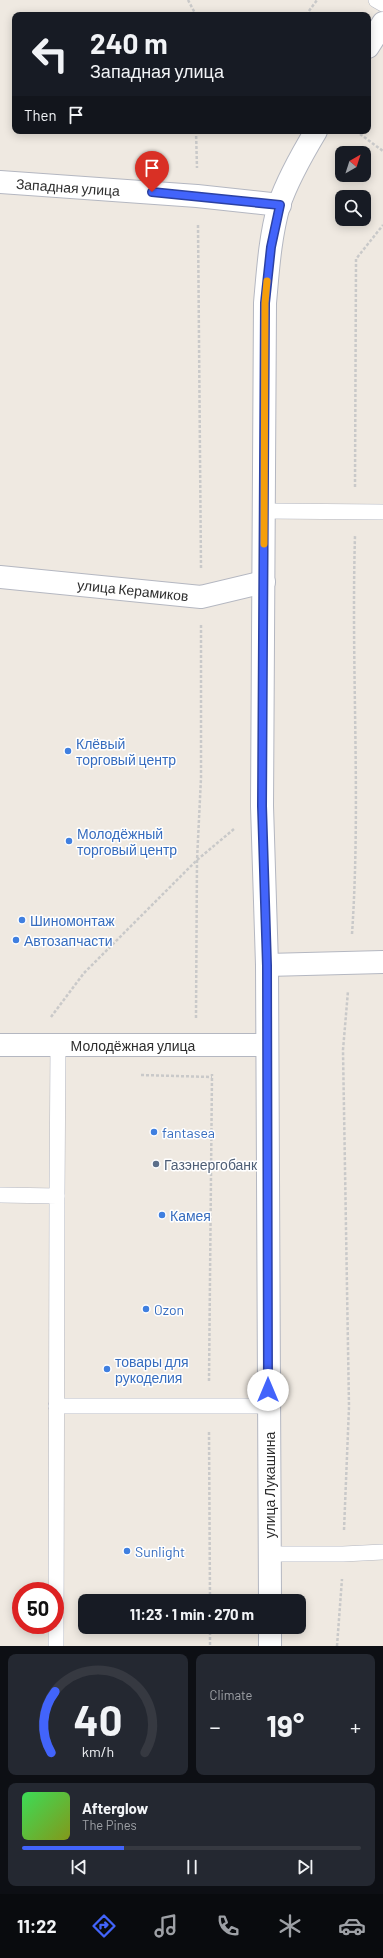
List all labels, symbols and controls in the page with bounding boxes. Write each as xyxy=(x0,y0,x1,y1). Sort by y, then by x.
text: 240 m xyxy=(90,26,168,60)
icon: left xyxy=(24,28,76,80)
text: Западная улица xyxy=(90,60,224,82)
icon: arrive xyxy=(65,104,87,126)
text: Then xyxy=(24,106,57,124)
north arrow xyxy=(335,146,371,182)
map controls xyxy=(335,146,371,226)
pin xyxy=(135,151,169,192)
icon: arrive xyxy=(141,157,163,179)
street label: Западная улица xyxy=(15,175,121,199)
button: search xyxy=(335,190,371,226)
street label: улица Керамиков xyxy=(77,576,189,604)
place label: Клёвый торговый центр xyxy=(76,735,176,768)
marker: Клёвый торговый центр xyxy=(63,746,73,756)
place label: Молодёжный торговый центр xyxy=(77,825,177,858)
marker: Молодёжный торговый центр xyxy=(64,836,74,846)
place label: Шиномонтаж xyxy=(30,912,115,929)
marker: Шиномонтаж xyxy=(17,915,27,925)
place label: Автозапчасти xyxy=(24,932,112,949)
marker: Автозапчасти xyxy=(11,935,21,945)
street label: Молодёжная улица xyxy=(71,1037,196,1054)
place label: fantasea xyxy=(162,1124,215,1141)
marker: fantasea xyxy=(149,1127,159,1137)
place label: Газэнергобанк xyxy=(164,1156,258,1173)
marker: Газэнергобанк xyxy=(151,1159,161,1169)
place label: Камея xyxy=(170,1207,211,1224)
marker: Камея xyxy=(157,1210,167,1220)
place label: Ozon xyxy=(154,1301,184,1318)
marker: Ozon xyxy=(141,1304,151,1314)
place label: товары для рукоделия xyxy=(115,1353,189,1386)
marker: товары для рукоделия xyxy=(102,1364,112,1374)
position arrow xyxy=(247,1369,289,1411)
street label: улица Лукашина xyxy=(261,1432,278,1538)
place label: Sunlight xyxy=(135,1543,185,1560)
marker: Sunlight xyxy=(122,1546,132,1556)
speed limit sign: 50 xyxy=(12,1582,64,1634)
text: 11:23 · 1 min · 270 m xyxy=(130,1605,254,1623)
text: Climate xyxy=(210,1687,253,1703)
text: 40 xyxy=(73,1693,122,1743)
text: 19° xyxy=(266,1707,304,1743)
text: − xyxy=(210,1713,221,1739)
text: + xyxy=(350,1713,361,1739)
text: km/h xyxy=(82,1742,114,1759)
text: Afterglow xyxy=(82,1799,148,1817)
text: The Pines xyxy=(82,1817,137,1833)
icon: previous xyxy=(68,1856,90,1878)
icon: pause xyxy=(181,1856,203,1878)
icon: next xyxy=(294,1856,316,1878)
icon: directions xyxy=(90,1912,118,1940)
icon: music xyxy=(152,1912,180,1940)
icon: phone xyxy=(214,1912,242,1940)
icon: climate xyxy=(276,1912,304,1940)
icon: car xyxy=(338,1912,366,1940)
text: 11:22 xyxy=(17,1915,57,1937)

